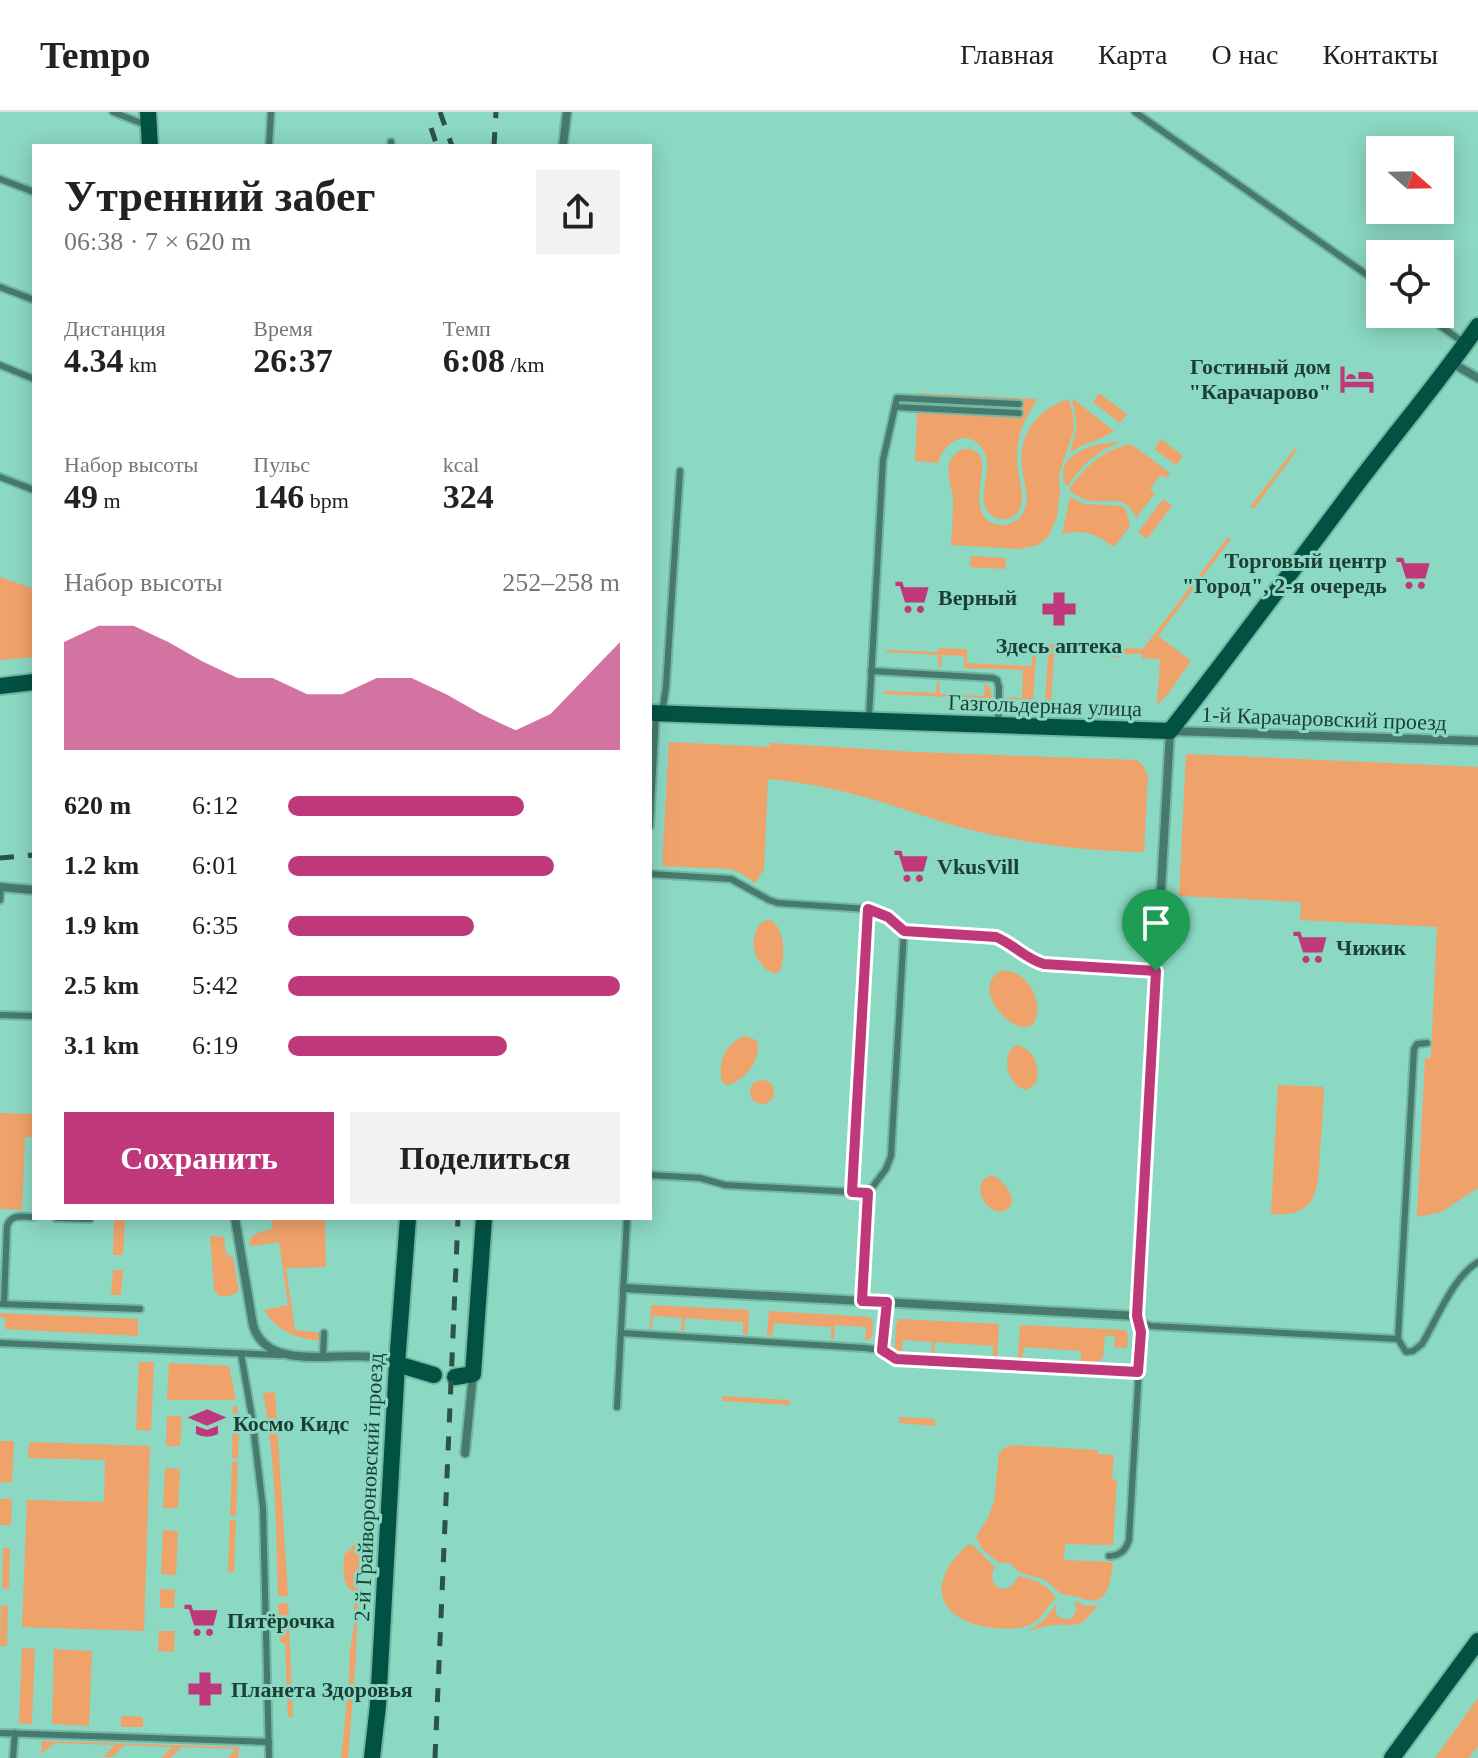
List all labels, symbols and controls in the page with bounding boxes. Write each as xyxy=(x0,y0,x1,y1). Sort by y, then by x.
text: Tempo xyxy=(40,34,151,76)
text: Главная xyxy=(960,39,1054,70)
text: Карта xyxy=(1098,39,1167,70)
text: О нас xyxy=(1211,39,1278,70)
text: Контакты xyxy=(1322,39,1438,70)
north arrow xyxy=(1366,136,1454,224)
map controls xyxy=(1366,136,1454,328)
button: share xyxy=(536,170,620,254)
text: Утренний забег xyxy=(64,172,375,221)
text: 06:38 · 7 × 620 m xyxy=(64,227,251,256)
button: locate xyxy=(1366,240,1454,328)
text: Дистанция xyxy=(64,316,166,341)
text: Время xyxy=(253,316,313,341)
text: Темп xyxy=(443,316,491,341)
text: 4.34 xyxy=(64,342,124,379)
text: 26:37 xyxy=(253,342,333,379)
text: 6:08 xyxy=(443,342,505,379)
text: km xyxy=(124,352,157,377)
text: /km xyxy=(505,352,545,377)
place label: Гостиный дом "Карачарово" xyxy=(1189,354,1331,404)
hotel icon: Гостиный дом "Карачарово" xyxy=(1338,360,1376,398)
text: Набор высоты xyxy=(64,452,198,477)
text: Пульс xyxy=(253,452,310,477)
text: kcal xyxy=(443,452,479,477)
text: 49 xyxy=(64,478,98,515)
text: 146 xyxy=(253,478,304,515)
text: 324 xyxy=(443,478,494,515)
text: m xyxy=(98,488,121,513)
text: bpm xyxy=(304,488,349,513)
place label: Торговый центр "Город", 2-я очередь xyxy=(1182,548,1387,598)
supermarket icon: Торговый центр "Город", 2-я очередь xyxy=(1394,554,1432,592)
text: Набор высоты xyxy=(64,568,223,597)
text: 252–258 m xyxy=(502,568,620,597)
supermarket icon: Верный xyxy=(893,578,931,616)
place label: Верный xyxy=(938,585,1018,610)
pharmacy icon: Здесь аптека xyxy=(1040,590,1078,628)
place label: Здесь аптека xyxy=(996,633,1122,658)
street label: Газгольдерная улица xyxy=(947,690,1143,721)
street label: 1-й Карачаровский проезд xyxy=(1201,702,1447,735)
text: 620 m xyxy=(64,791,131,820)
text: 6:12 xyxy=(192,791,238,820)
supermarket icon: VkusVill xyxy=(892,847,930,885)
text: 1.2 km xyxy=(64,851,139,880)
text: 6:01 xyxy=(192,851,238,880)
place label: VkusVill xyxy=(937,854,1019,879)
pin xyxy=(1122,889,1190,971)
icon: arrive xyxy=(1134,901,1178,945)
text: 1.9 km xyxy=(64,911,139,940)
text: 6:35 xyxy=(192,911,238,940)
supermarket icon: Чижик xyxy=(1291,928,1329,966)
place label: Чижик xyxy=(1336,935,1406,960)
text: 2.5 km xyxy=(64,971,139,1000)
text: 5:42 xyxy=(192,971,238,1000)
text: 3.1 km xyxy=(64,1031,139,1060)
text: 6:19 xyxy=(192,1031,238,1060)
button: Сохранить xyxy=(64,1112,334,1204)
button: Поделиться xyxy=(350,1112,620,1204)
street label: 2-й Грайвороновский проезд xyxy=(349,1352,388,1622)
school or university icon: Космо Кидс xyxy=(188,1404,226,1442)
place label: Космо Кидс xyxy=(233,1411,350,1436)
supermarket icon: Пятёрочка xyxy=(182,1601,220,1639)
place label: Пятёрочка xyxy=(227,1608,335,1633)
pharmacy icon: Планета Здоровья xyxy=(186,1670,224,1708)
place label: Планета Здоровья xyxy=(231,1677,413,1702)

